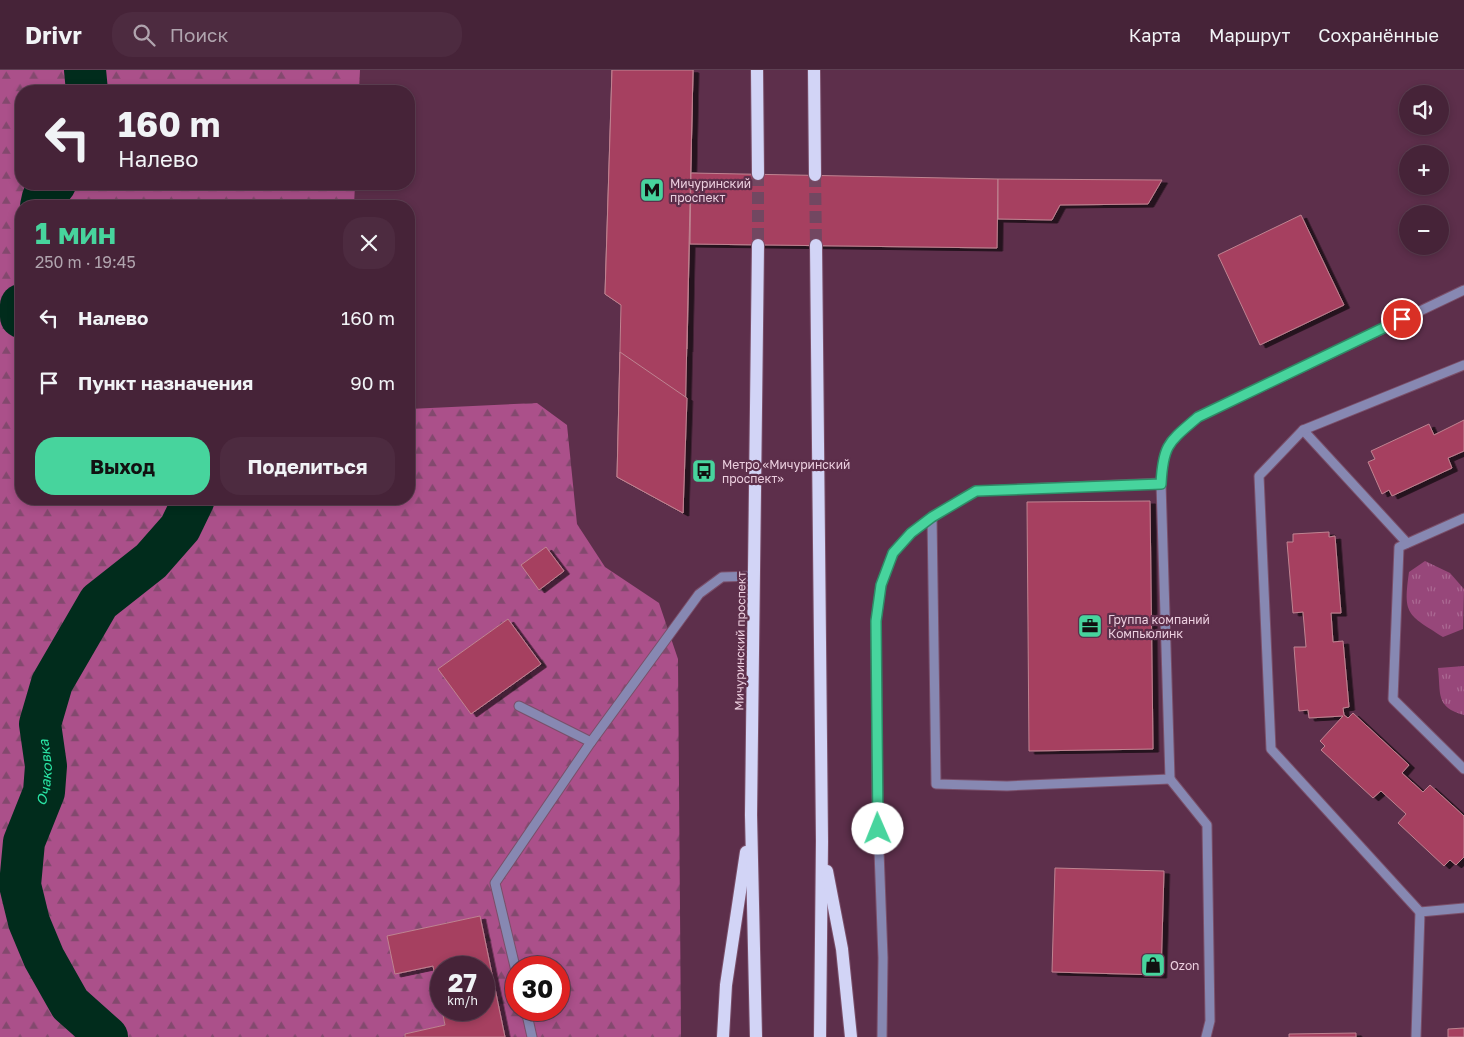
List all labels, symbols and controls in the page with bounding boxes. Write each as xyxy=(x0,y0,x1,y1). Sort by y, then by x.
search box xyxy=(112,12,462,57)
text: Drivr xyxy=(25,20,82,49)
icon: search xyxy=(130,21,158,49)
text: Поиск xyxy=(170,23,228,46)
text: Карта xyxy=(1129,24,1181,46)
text: Маршрут xyxy=(1209,24,1290,46)
text: Сохранённые xyxy=(1318,24,1439,46)
map controls xyxy=(1399,85,1449,255)
button: sound xyxy=(1399,85,1449,135)
text: 160 m xyxy=(118,103,220,145)
icon: left xyxy=(35,105,100,170)
text: Налево xyxy=(118,145,198,172)
button: + xyxy=(1399,145,1449,195)
place label: Мичуринский проспект xyxy=(670,176,751,205)
metro station icon: Мичуринский проспект xyxy=(639,177,665,203)
button: − xyxy=(1399,205,1449,255)
text: 1 мин xyxy=(35,215,116,251)
button: close xyxy=(343,217,395,269)
text: 250 m · 19:45 xyxy=(35,252,136,272)
pin xyxy=(1381,298,1423,340)
icon: left xyxy=(35,304,63,332)
icon: arrive xyxy=(1388,305,1416,333)
text: Налево xyxy=(78,306,148,329)
text: 160 m xyxy=(341,306,395,329)
icon: arrive xyxy=(35,369,63,397)
text: Пункт назначения xyxy=(78,371,253,394)
text: 90 m xyxy=(350,371,395,394)
button: Выход xyxy=(35,437,210,495)
button: Поделиться xyxy=(220,437,395,495)
place label: Метро «Мичуринский проспект» xyxy=(722,457,850,486)
bus stop icon: Метро «Мичуринский проспект» xyxy=(691,458,717,484)
street label: Мичуринский проспект xyxy=(731,571,749,711)
place label: Группа компаний Компьюлинк xyxy=(1108,612,1210,641)
office icon: Группа компаний Компьюлинк xyxy=(1077,613,1103,639)
water label: Очаковка xyxy=(31,738,55,808)
position arrow xyxy=(851,802,903,854)
shop icon: Ozon xyxy=(1140,952,1166,978)
speed limit sign: 30 xyxy=(505,956,570,1021)
place label: Ozon xyxy=(1170,958,1199,973)
text: 27 xyxy=(448,967,477,998)
text: km/h xyxy=(447,993,478,1008)

